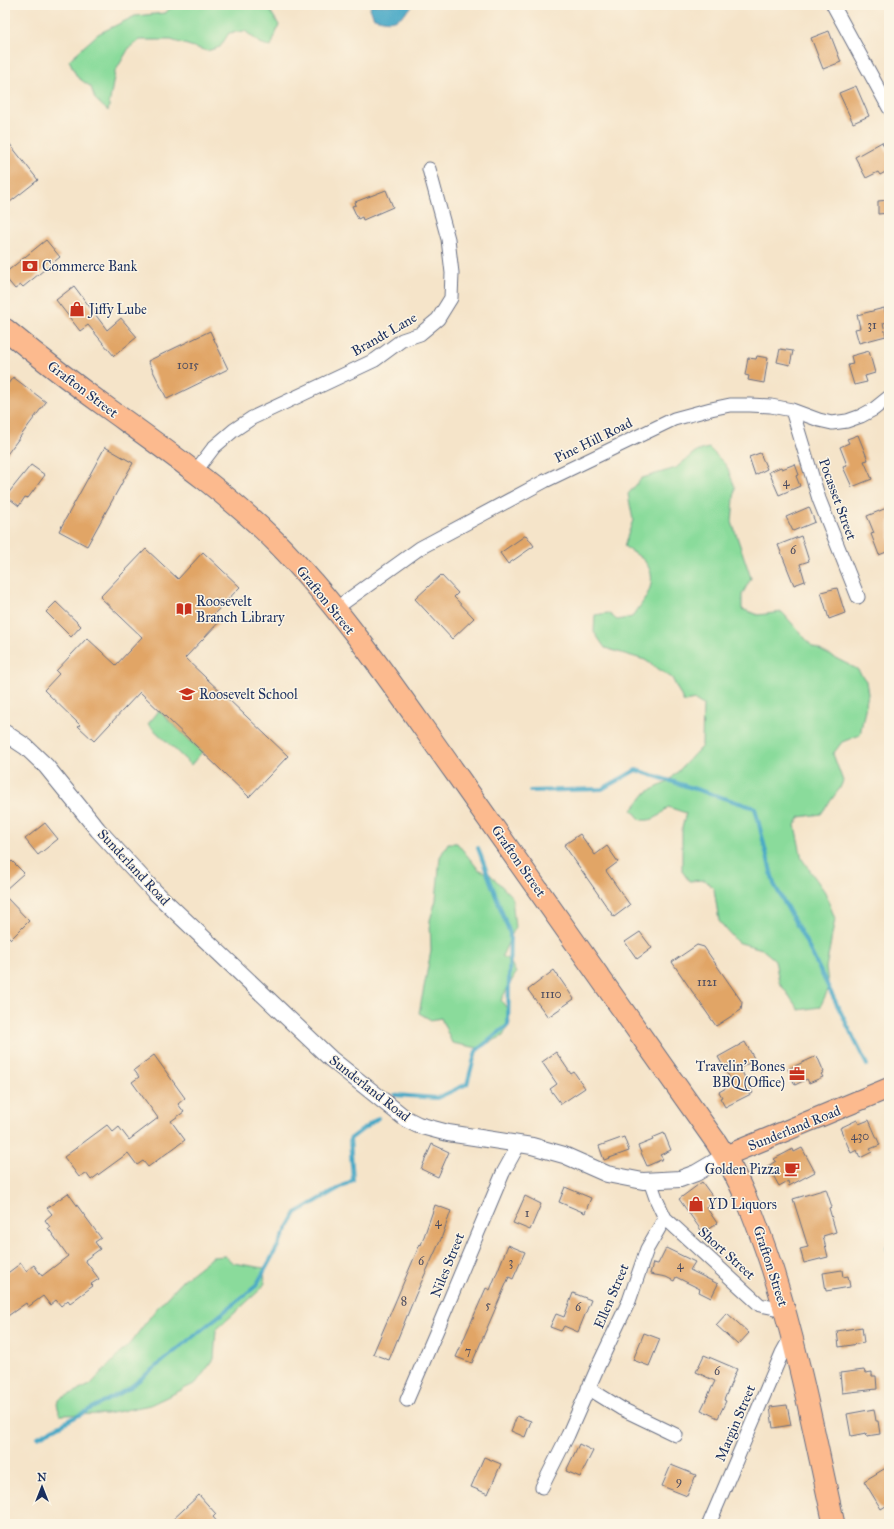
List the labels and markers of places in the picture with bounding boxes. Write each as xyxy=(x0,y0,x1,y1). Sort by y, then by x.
bank icon: Commerce Bank xyxy=(21,257,39,275)
place label: Commerce Bank xyxy=(42,258,138,275)
shop icon: Jiffy Lube xyxy=(68,300,86,318)
place label: Jiffy Lube xyxy=(87,301,147,319)
place label: Roosevelt Branch Library xyxy=(196,593,285,626)
library icon: Roosevelt Branch Library xyxy=(175,600,193,618)
school or university icon: Roosevelt School xyxy=(178,685,196,703)
place label: Roosevelt School xyxy=(199,686,298,703)
place label: Travelin' Bones BBQ (Office) xyxy=(696,1058,785,1092)
office icon: Travelin' Bones BBQ (Office) xyxy=(788,1065,806,1083)
cafe icon: Golden Pizza xyxy=(783,1160,801,1178)
place label: Golden Pizza xyxy=(705,1161,780,1178)
shop icon: YD Liquors xyxy=(687,1195,705,1213)
place label: YD Liquors xyxy=(708,1196,777,1214)

